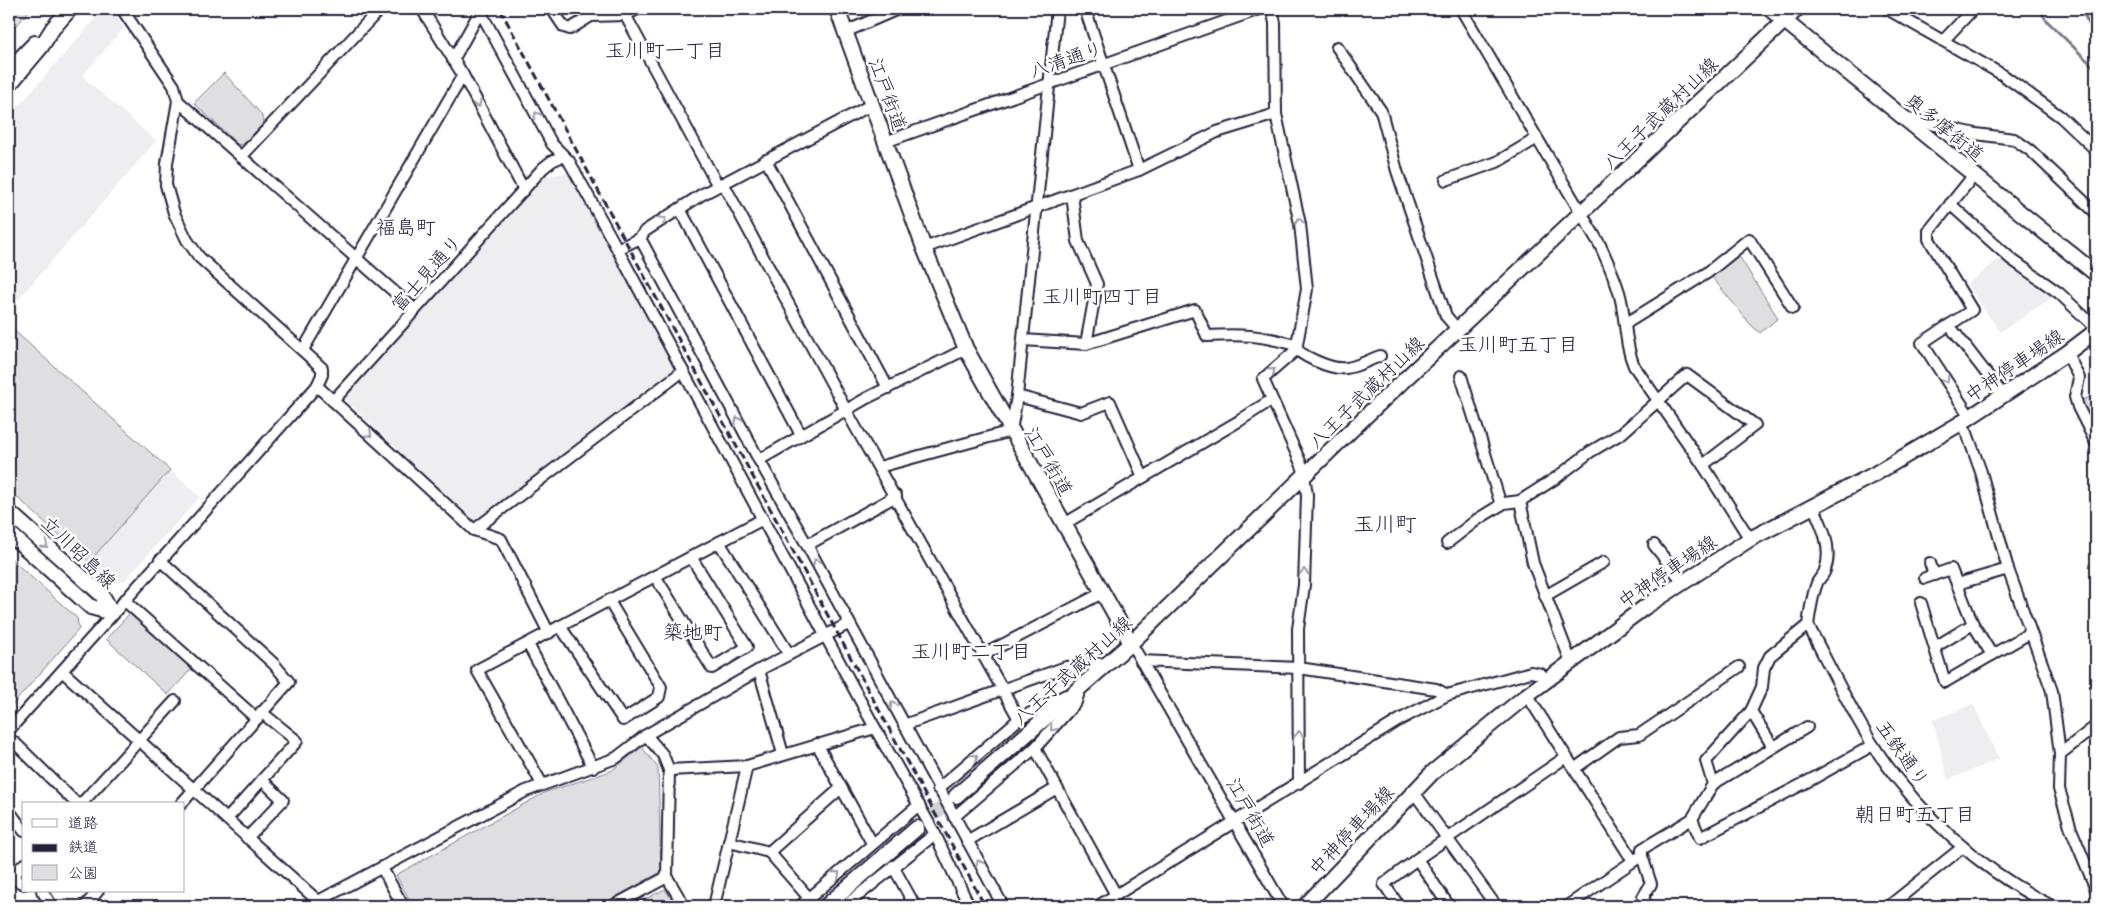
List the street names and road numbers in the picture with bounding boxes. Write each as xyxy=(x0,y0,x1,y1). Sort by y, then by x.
street label: 八清通り xyxy=(1026,34,1106,84)
street label: 八王子武蔵村山線 xyxy=(1596,51,1724,175)
street label: 江戸街道 xyxy=(863,54,913,134)
street label: 奥多摩街道 xyxy=(1900,87,1990,167)
street label: 富士見通り xyxy=(385,229,467,317)
street label: 中神停車場線 xyxy=(1959,322,2069,408)
street label: 八王子武蔵村山線 xyxy=(1302,330,1430,454)
street label: 江戸街道 xyxy=(1019,422,1079,500)
street label: 立川昭島線 xyxy=(36,510,122,594)
street label: 中神停車場線 xyxy=(1612,528,1722,614)
street label: 八王子武蔵村山線 xyxy=(1007,609,1137,731)
street label: 五鉄通り xyxy=(1871,714,1935,792)
street label: 江戸街道 xyxy=(1221,773,1281,851)
street label: 中神停車場線 xyxy=(1303,779,1399,881)

